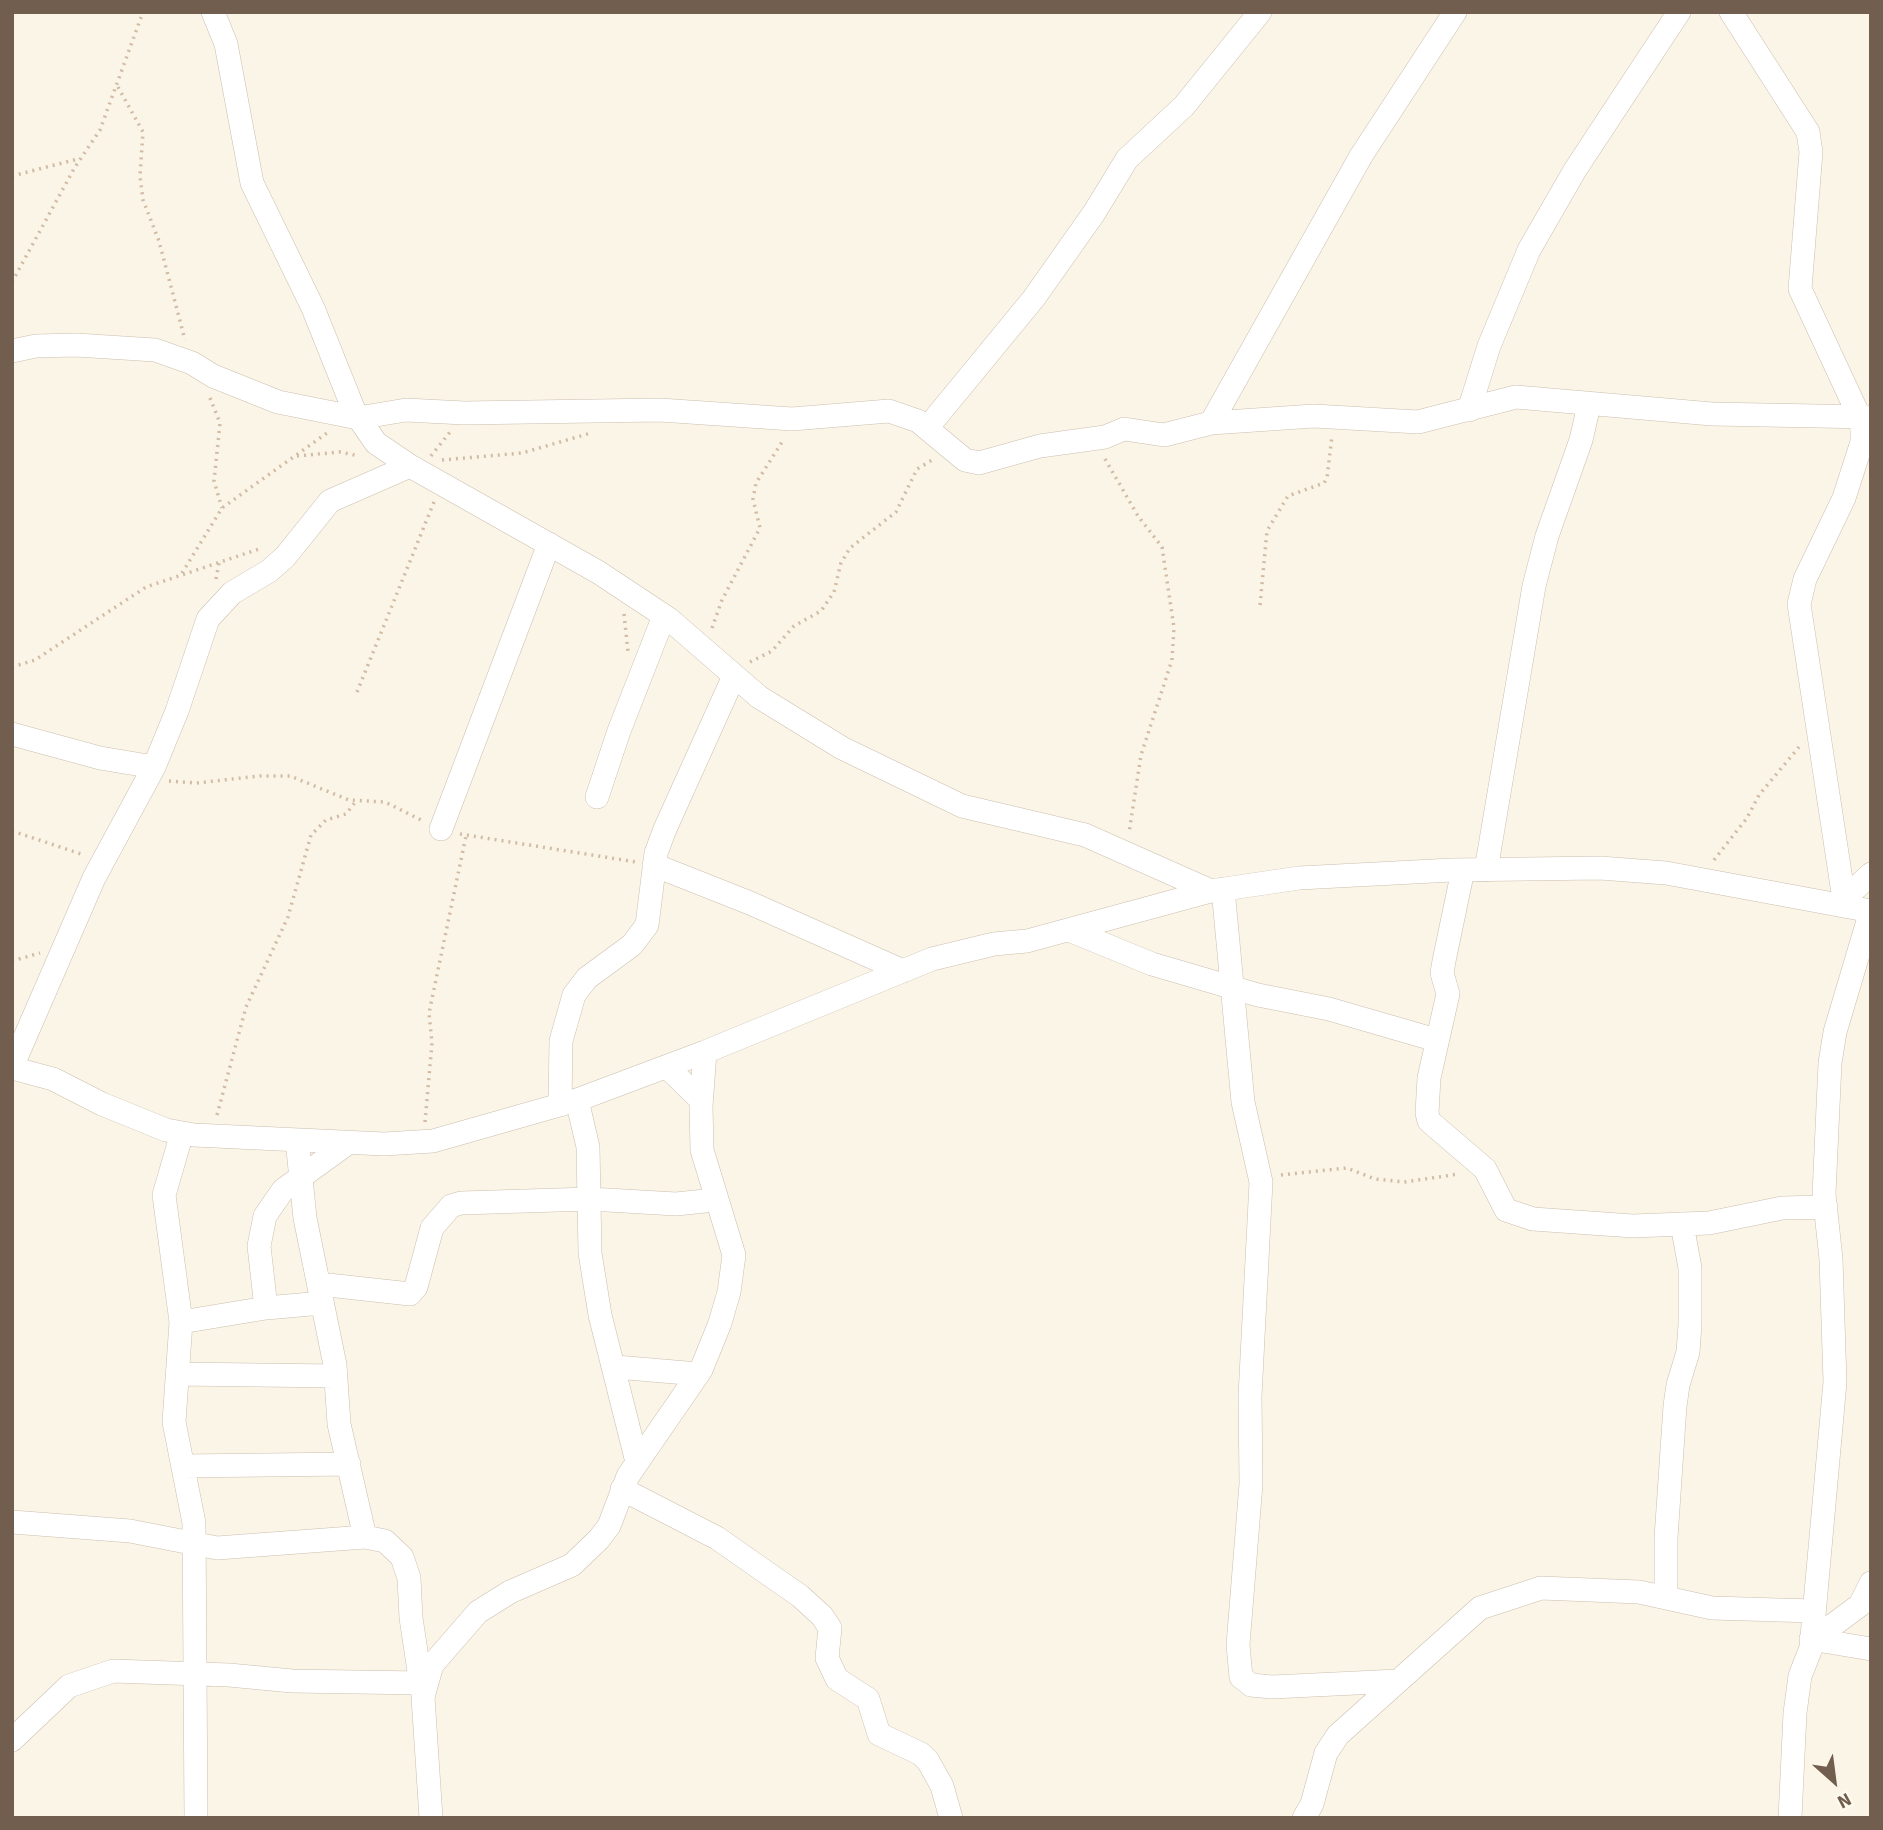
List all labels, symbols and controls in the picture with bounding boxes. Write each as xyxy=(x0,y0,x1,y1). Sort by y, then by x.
north arrow xyxy=(1799,1746,1869,1816)
text: N xyxy=(1832,1785,1856,1815)

